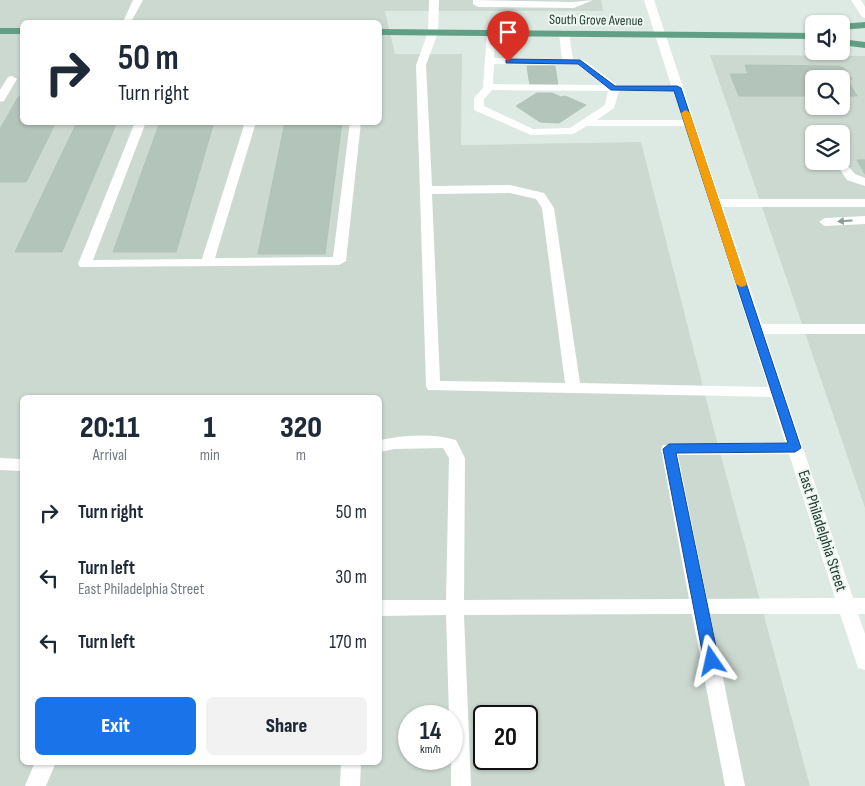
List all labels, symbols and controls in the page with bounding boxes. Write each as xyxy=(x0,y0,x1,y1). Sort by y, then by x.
pin xyxy=(487,11,529,62)
street label: South Grove Avenue xyxy=(549,11,643,29)
map controls xyxy=(805,15,850,170)
button: sound xyxy=(805,15,850,60)
icon: arrive xyxy=(494,18,522,46)
text: 50 m xyxy=(118,37,179,80)
icon: right xyxy=(35,40,100,105)
button: search xyxy=(805,70,850,115)
text: Turn right xyxy=(118,80,189,107)
button: layers xyxy=(805,125,850,170)
one-way arrow xyxy=(837,217,853,225)
text: 20:11 xyxy=(80,410,140,446)
text: 1 xyxy=(204,410,216,446)
text: 320 xyxy=(280,410,322,446)
text: Arrival xyxy=(93,446,127,465)
text: min xyxy=(200,446,220,465)
text: m xyxy=(296,446,306,465)
street label: East Philadelphia Street xyxy=(793,468,851,594)
icon: right xyxy=(35,499,63,527)
text: Turn right xyxy=(78,501,143,524)
text: 50 m xyxy=(336,501,367,524)
text: Turn left xyxy=(78,557,135,580)
icon: left xyxy=(35,564,63,592)
text: 30 m xyxy=(335,566,367,589)
text: East Philadelphia Street xyxy=(78,580,204,599)
icon: left xyxy=(35,629,63,657)
text: Turn left xyxy=(78,631,135,654)
text: 170 m xyxy=(329,631,367,654)
position arrow xyxy=(685,634,737,686)
button: Exit xyxy=(35,697,196,755)
button: Share xyxy=(206,697,367,755)
speed limit sign: 20 xyxy=(473,705,538,770)
text: 14 xyxy=(420,716,441,747)
text: km/h xyxy=(420,742,441,757)

